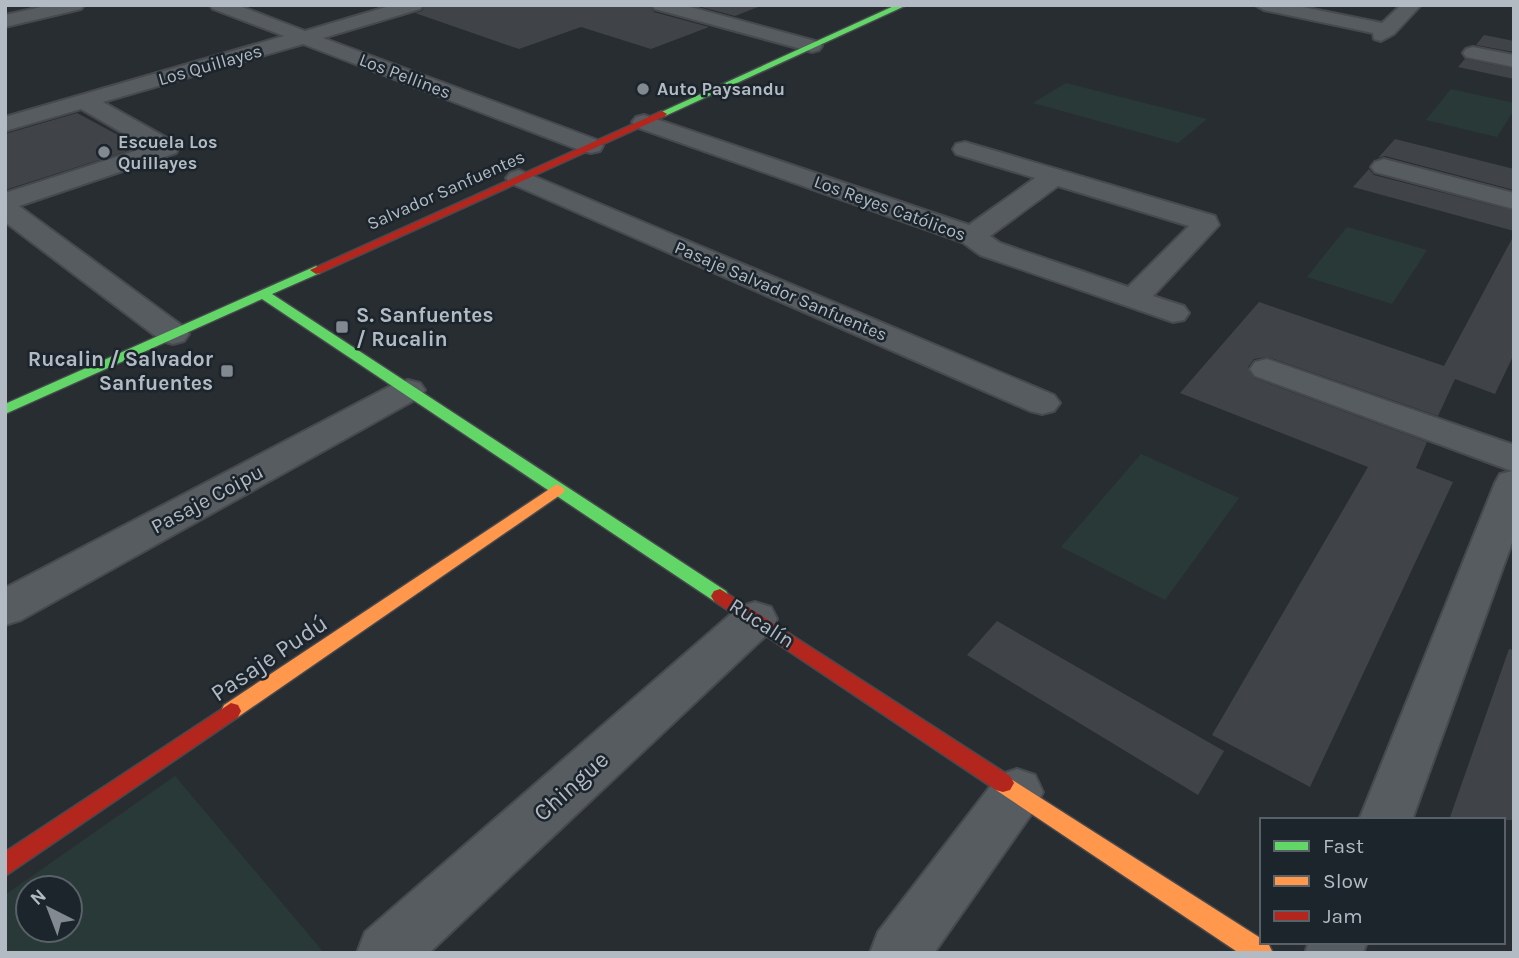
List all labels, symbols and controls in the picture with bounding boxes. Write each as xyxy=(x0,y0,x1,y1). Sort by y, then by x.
street label: Los Quillayes xyxy=(156,40,264,90)
street label: Los Pellines xyxy=(356,48,454,104)
place label: Auto Paysandu xyxy=(657,78,785,100)
marker: Auto Paysandu xyxy=(635,81,651,97)
place label: Escuela Los Quillayes xyxy=(118,131,218,174)
marker: Escuela Los Quillayes xyxy=(96,144,112,160)
street label: Salvador Sanfuentes xyxy=(364,145,528,235)
street label: Los Reyes Católicos xyxy=(811,170,969,246)
street label: Pasaje Salvador Sanfuentes xyxy=(671,236,891,346)
place label: S. Sanfuentes / Rucalin xyxy=(356,303,494,351)
marker: S. Sanfuentes / Rucalin xyxy=(334,319,350,335)
place label: Rucalin / Salvador Sanfuentes xyxy=(28,347,214,395)
marker: Rucalin / Salvador Sanfuentes xyxy=(219,363,235,379)
street label: Pasaje Coipu xyxy=(147,459,267,539)
street label: Rucalín xyxy=(725,593,799,653)
street label: Pasaje Pudú xyxy=(205,609,333,707)
street label: Chingue xyxy=(528,745,614,827)
legend xyxy=(1260,818,1505,944)
text: Fast xyxy=(1323,834,1364,858)
text: Slow xyxy=(1323,869,1368,893)
north arrow xyxy=(14,874,84,944)
text: N xyxy=(26,884,51,910)
text: Jam xyxy=(1323,904,1363,928)

